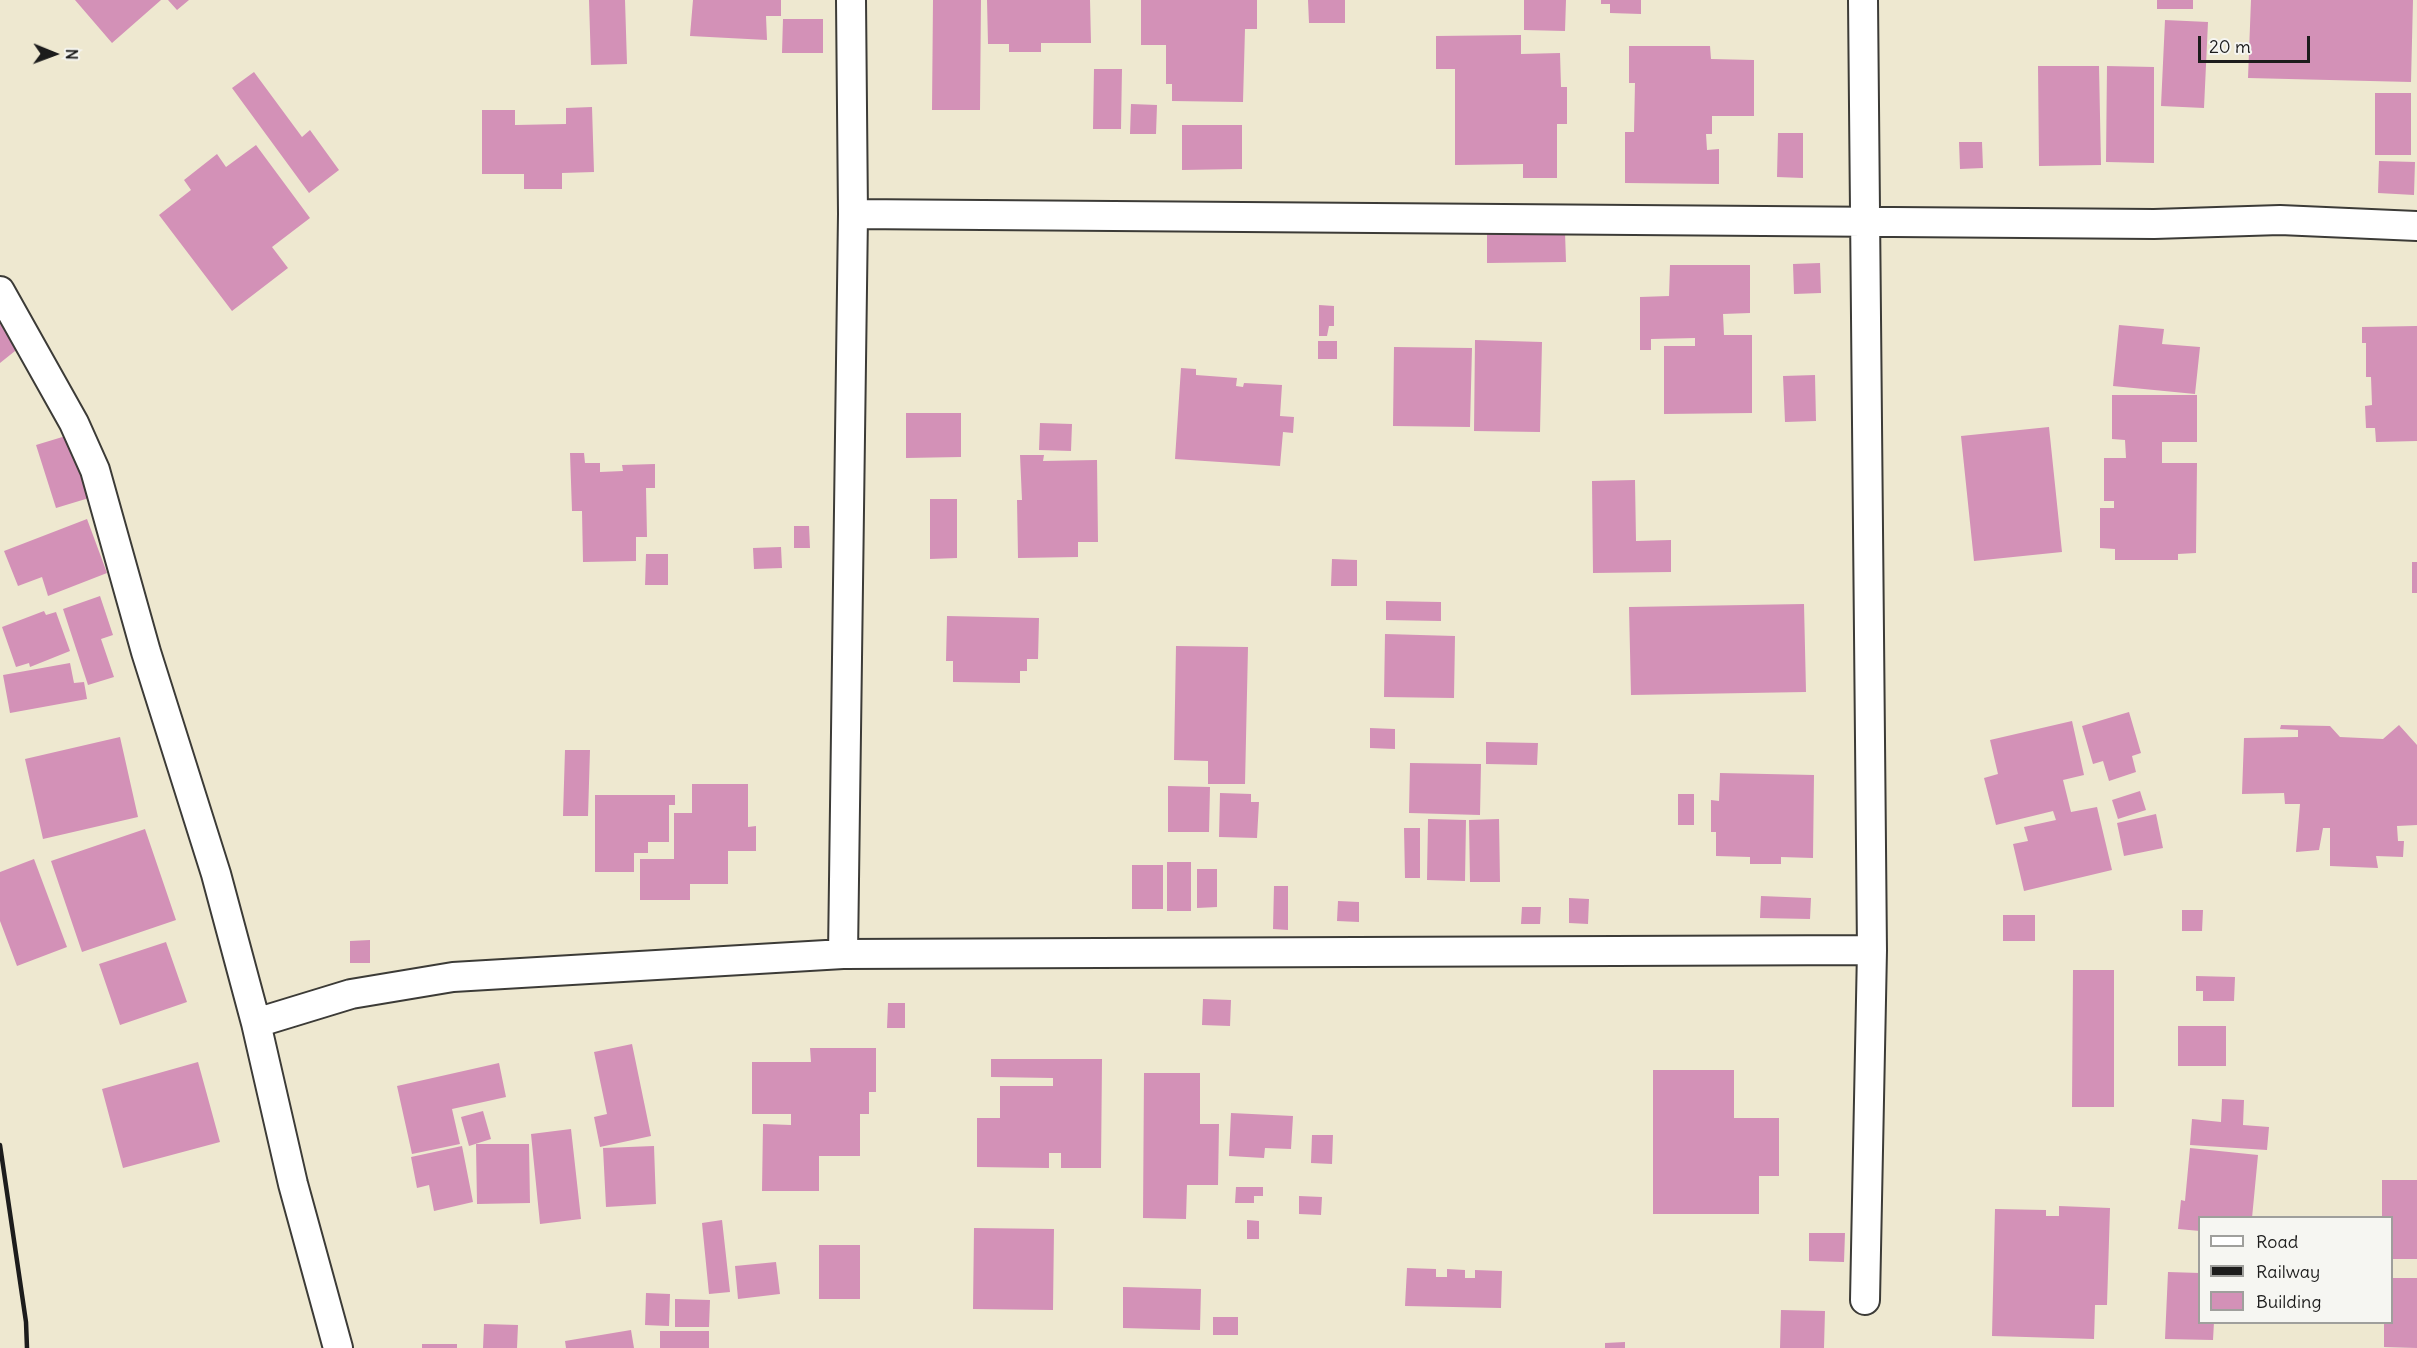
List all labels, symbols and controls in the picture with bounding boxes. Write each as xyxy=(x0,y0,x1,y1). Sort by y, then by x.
north arrow xyxy=(24,24,84,84)
scale bar xyxy=(2201,24,2314,62)
text: 20 m xyxy=(2209,35,2251,58)
text: N xyxy=(62,49,82,60)
legend xyxy=(2198,1216,2393,1324)
text: Road xyxy=(2256,1230,2298,1253)
text: Railway xyxy=(2256,1260,2320,1283)
text: Building xyxy=(2256,1290,2321,1313)

